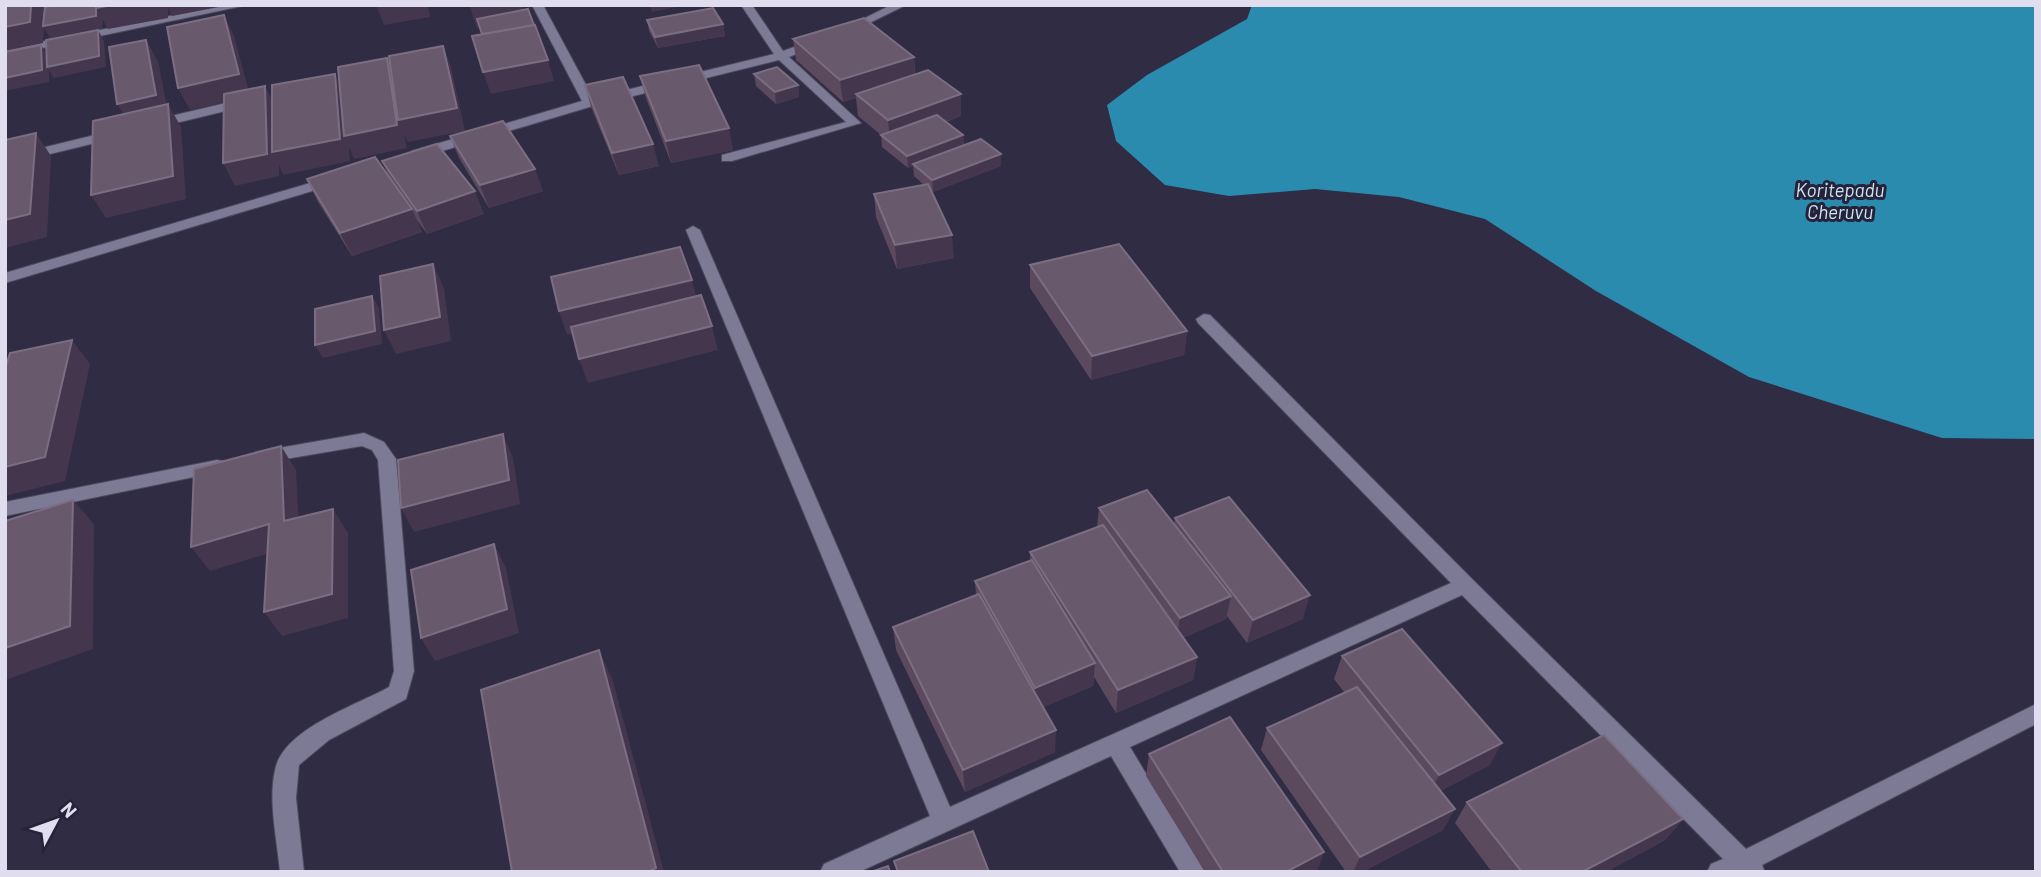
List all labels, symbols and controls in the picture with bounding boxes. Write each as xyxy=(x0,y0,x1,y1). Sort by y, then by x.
water label: Koritepadu Cheruvu xyxy=(1796,178,1885,223)
north arrow xyxy=(21,786,91,856)
text: N xyxy=(56,797,82,822)

